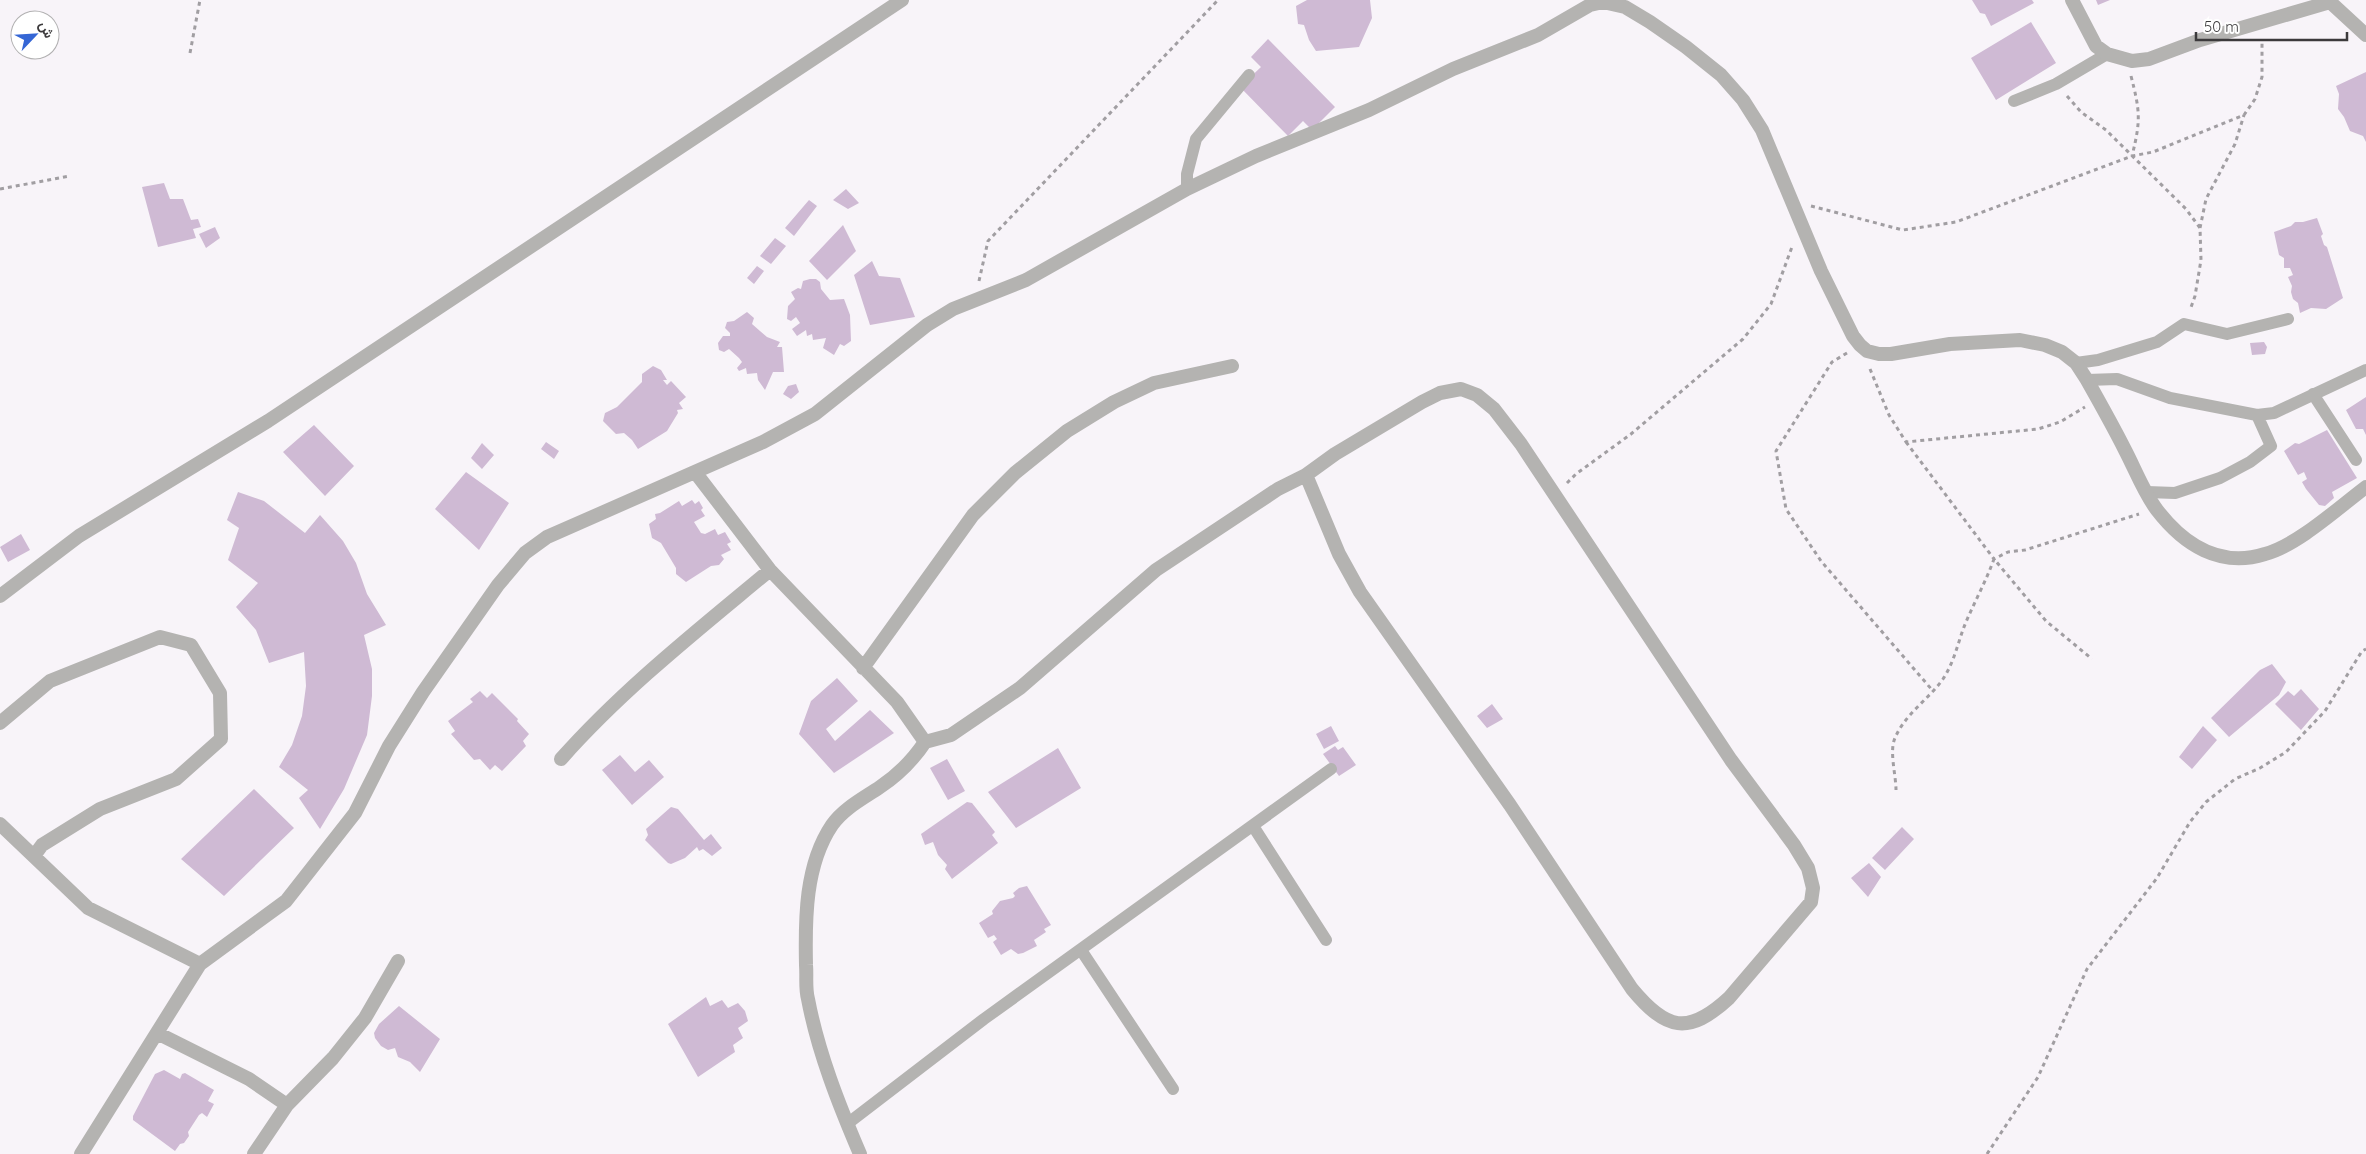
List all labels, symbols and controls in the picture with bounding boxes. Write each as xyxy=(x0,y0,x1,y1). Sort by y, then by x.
north arrow xyxy=(10,10,60,60)
scale bar xyxy=(2196,10,2347,42)
text: 50 m xyxy=(2204,17,2239,36)
text: ش xyxy=(35,18,59,41)

